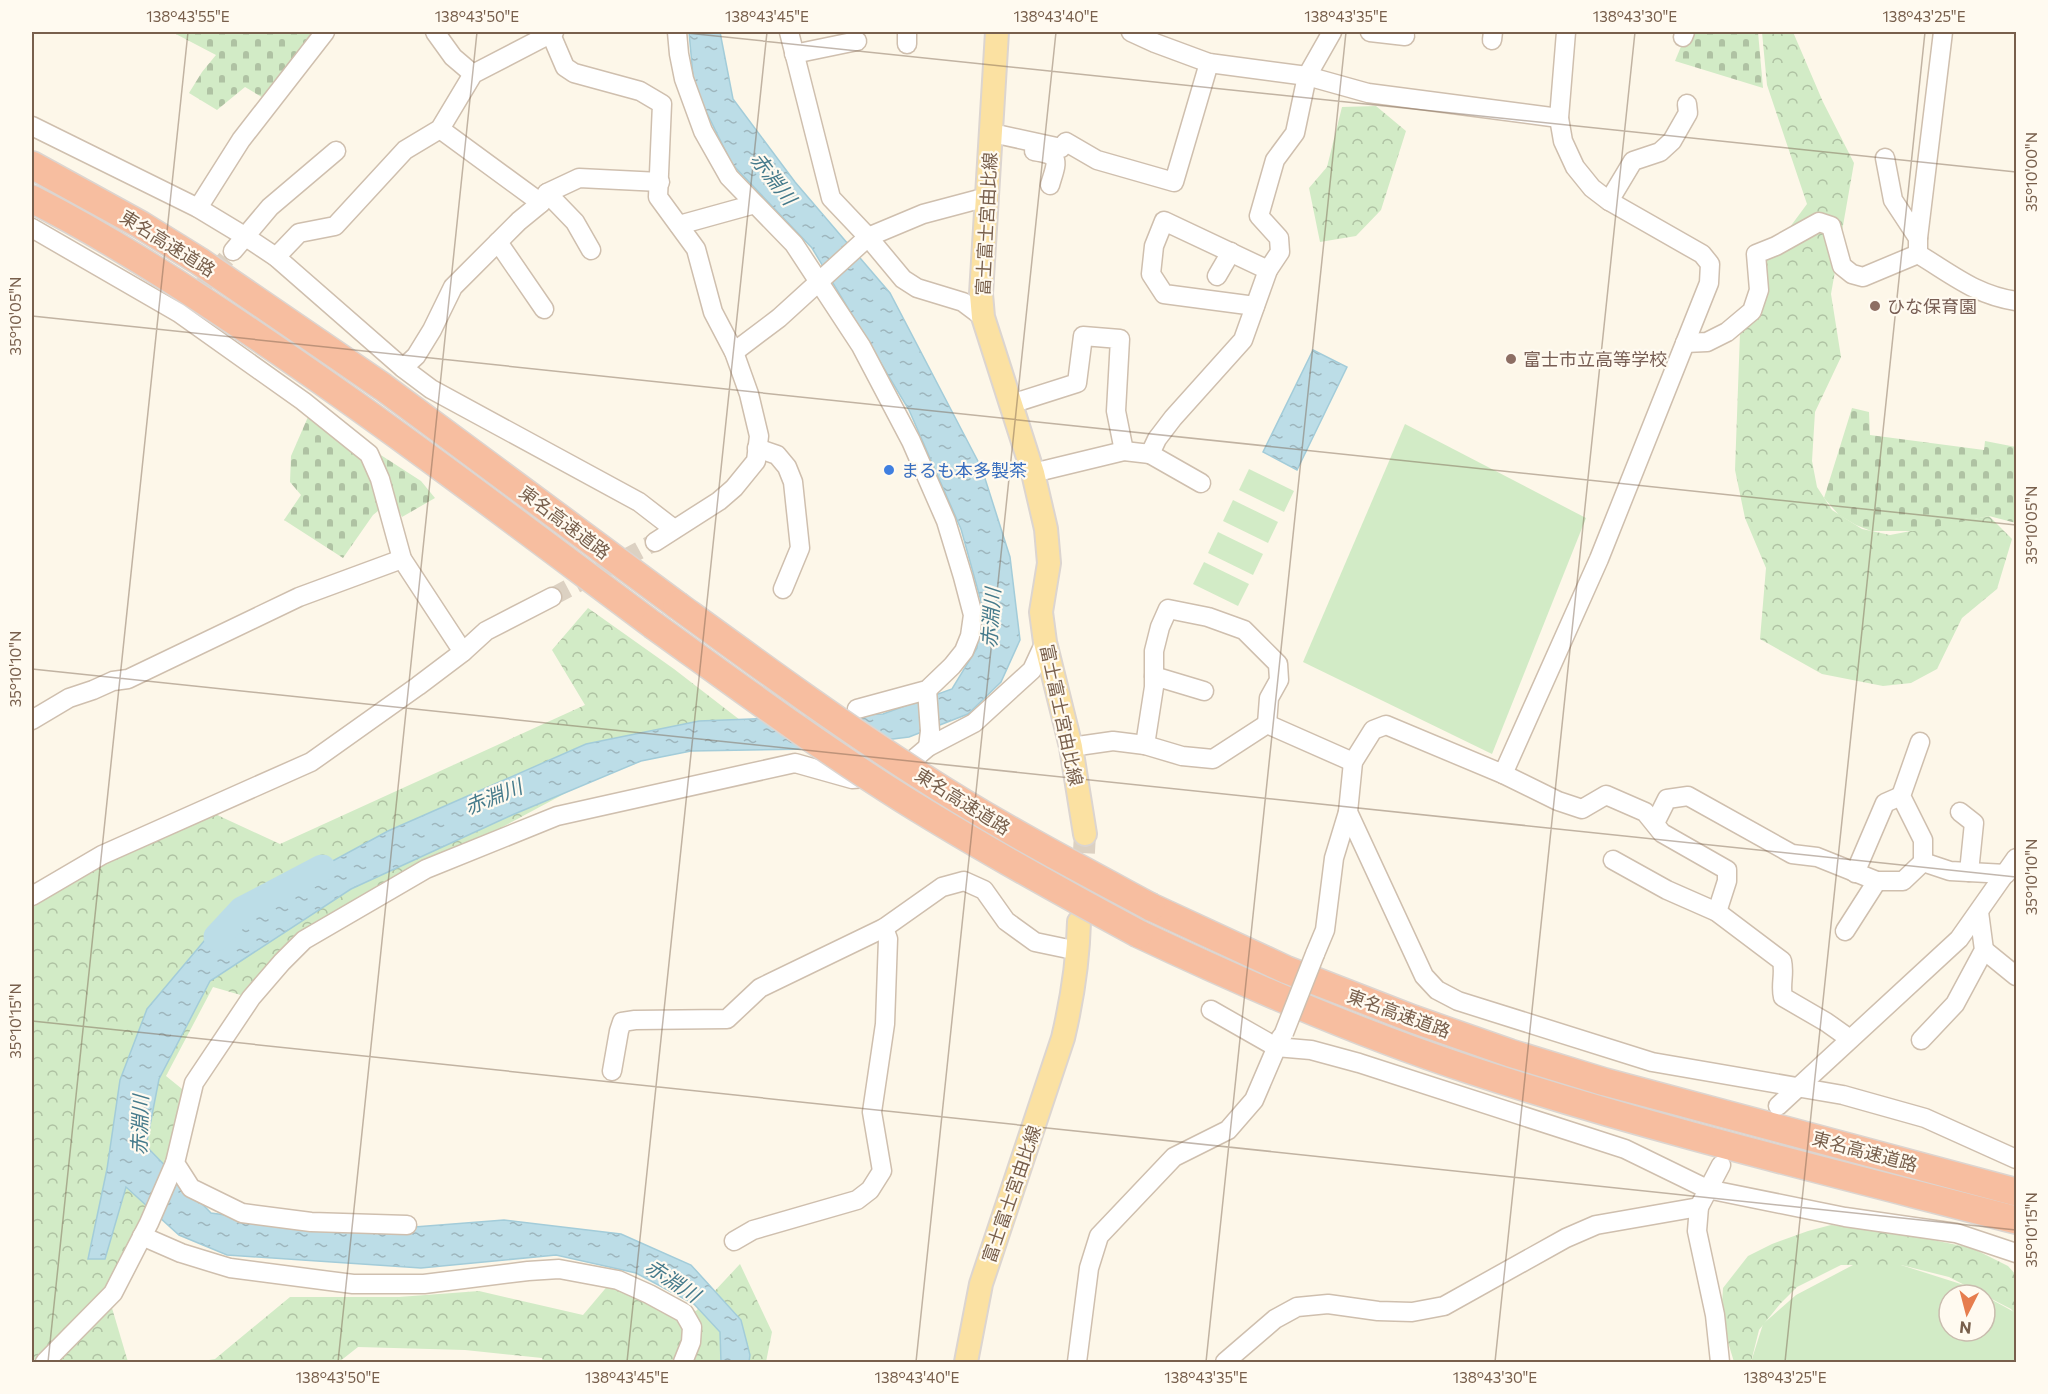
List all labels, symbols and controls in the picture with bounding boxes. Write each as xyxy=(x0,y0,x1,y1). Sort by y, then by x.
text: 138°43'55"E xyxy=(146,7,230,25)
text: 138°43'50"E xyxy=(435,7,519,25)
text: 138°43'45"E xyxy=(725,7,809,25)
text: 138°43'40"E xyxy=(1014,7,1099,25)
text: 138°43'35"E xyxy=(1304,7,1388,25)
text: 138°43'30"E xyxy=(1593,7,1677,25)
text: 138°43'25"E xyxy=(1882,7,1966,25)
text: 35°10'00"N xyxy=(2022,132,2040,212)
water label: 赤淵川 xyxy=(746,147,803,211)
street label: 富士富士宮由比線 xyxy=(971,152,1001,296)
street label: 東名高速道路 xyxy=(116,205,220,281)
text: 35°10'05"N xyxy=(6,277,24,355)
place label: ひな保育園 xyxy=(1887,295,1977,317)
marker: ひな保育園 xyxy=(1868,299,1882,313)
place label: 富士市立高等学校 xyxy=(1523,348,1667,370)
marker: 富士市立高等学校 xyxy=(1504,352,1518,366)
place label: まるも本多製茶 xyxy=(901,459,1027,481)
marker: まるも本多製茶 xyxy=(882,463,896,477)
street label: 東名高速道路 xyxy=(515,481,615,563)
text: 35°10'05"N xyxy=(2022,486,2040,564)
water label: 赤淵川 xyxy=(976,585,1004,649)
text: 35°10'10"N xyxy=(6,631,24,707)
street label: 富士富士宮由比線 xyxy=(1036,642,1088,788)
street label: 東名高速道路 xyxy=(911,763,1015,839)
water label: 赤淵川 xyxy=(461,773,527,818)
text: 35°10'10"N xyxy=(2022,839,2040,915)
text: 35°10'15"N xyxy=(6,983,24,1059)
street label: 東名高速道路 xyxy=(1344,984,1454,1042)
water label: 赤淵川 xyxy=(126,1093,152,1155)
street label: 富士富士宮由比線 xyxy=(977,1122,1045,1266)
street label: 東名高速道路 xyxy=(1810,1126,1920,1176)
text: 35°10'15"N xyxy=(2022,1192,2040,1268)
water label: 赤淵川 xyxy=(641,1254,706,1307)
north arrow xyxy=(1937,1283,1997,1343)
text: N xyxy=(1958,1318,1972,1338)
text: 138°43'50"E xyxy=(296,1368,380,1386)
text: 138°43'45"E xyxy=(585,1368,669,1386)
text: 138°43'40"E xyxy=(875,1368,960,1386)
text: 138°43'35"E xyxy=(1164,1368,1248,1386)
text: 138°43'30"E xyxy=(1453,1368,1537,1386)
text: 138°43'25"E xyxy=(1743,1368,1827,1386)

